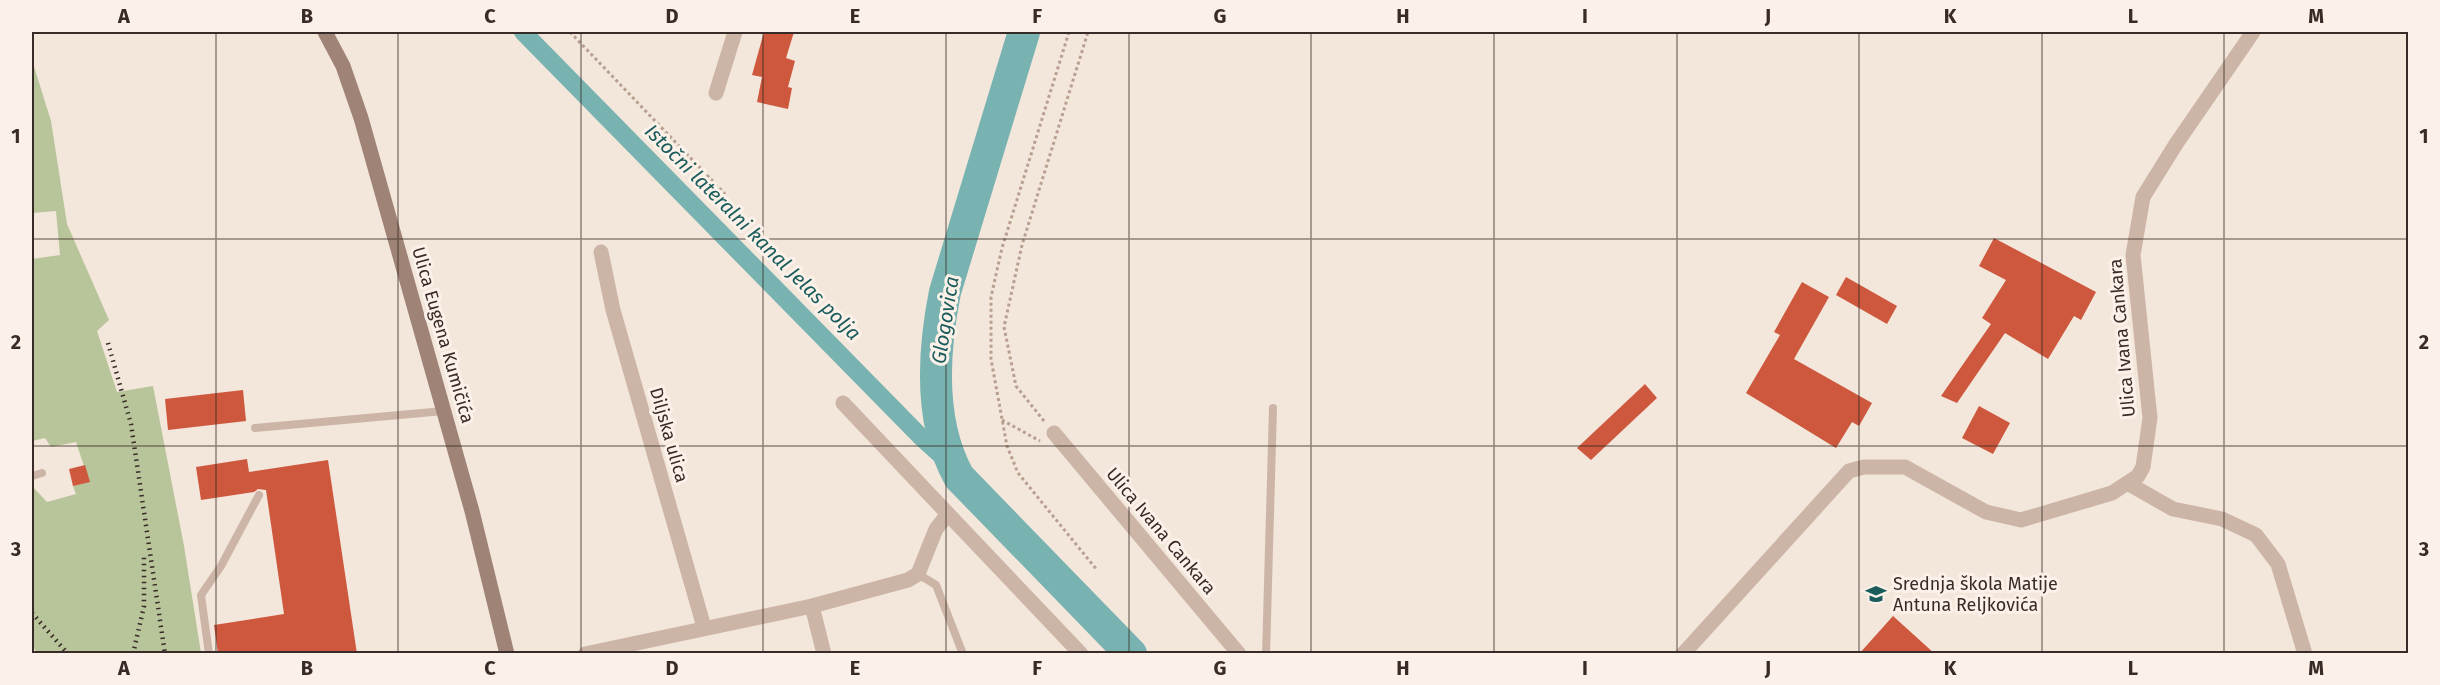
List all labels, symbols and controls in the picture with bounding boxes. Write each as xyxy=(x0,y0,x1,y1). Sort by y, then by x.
text: A xyxy=(117,4,131,28)
text: B xyxy=(301,4,313,28)
text: C xyxy=(484,4,496,28)
text: D xyxy=(665,4,679,28)
text: E xyxy=(850,4,860,28)
text: F xyxy=(1032,4,1042,28)
text: G xyxy=(1214,4,1226,28)
text: H xyxy=(1396,4,1410,28)
text: I xyxy=(1582,4,1588,28)
text: J xyxy=(1764,4,1771,28)
text: K xyxy=(1944,4,1957,28)
text: L xyxy=(2128,4,2138,28)
text: M xyxy=(2308,4,2324,28)
water label: Istočni lateralni kanal Jelas polja xyxy=(640,119,866,345)
text: 1 xyxy=(11,124,21,148)
text: 1 xyxy=(2419,124,2429,148)
street label: Ulica Eugena Kumičića xyxy=(407,244,479,426)
street label: Ulica Ivana Cankara xyxy=(2104,258,2140,418)
water label: Glogovica xyxy=(926,274,964,366)
text: 2 xyxy=(11,330,21,354)
text: 2 xyxy=(2419,330,2429,354)
street label: Diljska ulica xyxy=(645,385,693,485)
street label: Ulica Ivana Cankara xyxy=(1101,463,1221,599)
text: 3 xyxy=(10,537,21,561)
text: 3 xyxy=(2418,537,2429,561)
place label: Srednja škola Matije Antuna Reljkovića xyxy=(1893,573,2058,616)
school or university icon: Srednja škola Matije Antuna Reljkovića xyxy=(1864,582,1888,606)
text: A xyxy=(117,656,131,680)
text: B xyxy=(301,656,313,680)
text: C xyxy=(484,656,496,680)
text: D xyxy=(665,656,679,680)
text: E xyxy=(850,656,860,680)
text: F xyxy=(1032,656,1042,680)
text: G xyxy=(1214,656,1226,680)
text: H xyxy=(1396,656,1410,680)
text: I xyxy=(1582,656,1588,680)
text: J xyxy=(1764,656,1771,680)
text: K xyxy=(1944,656,1957,680)
text: L xyxy=(2128,656,2138,680)
text: M xyxy=(2308,656,2324,680)

